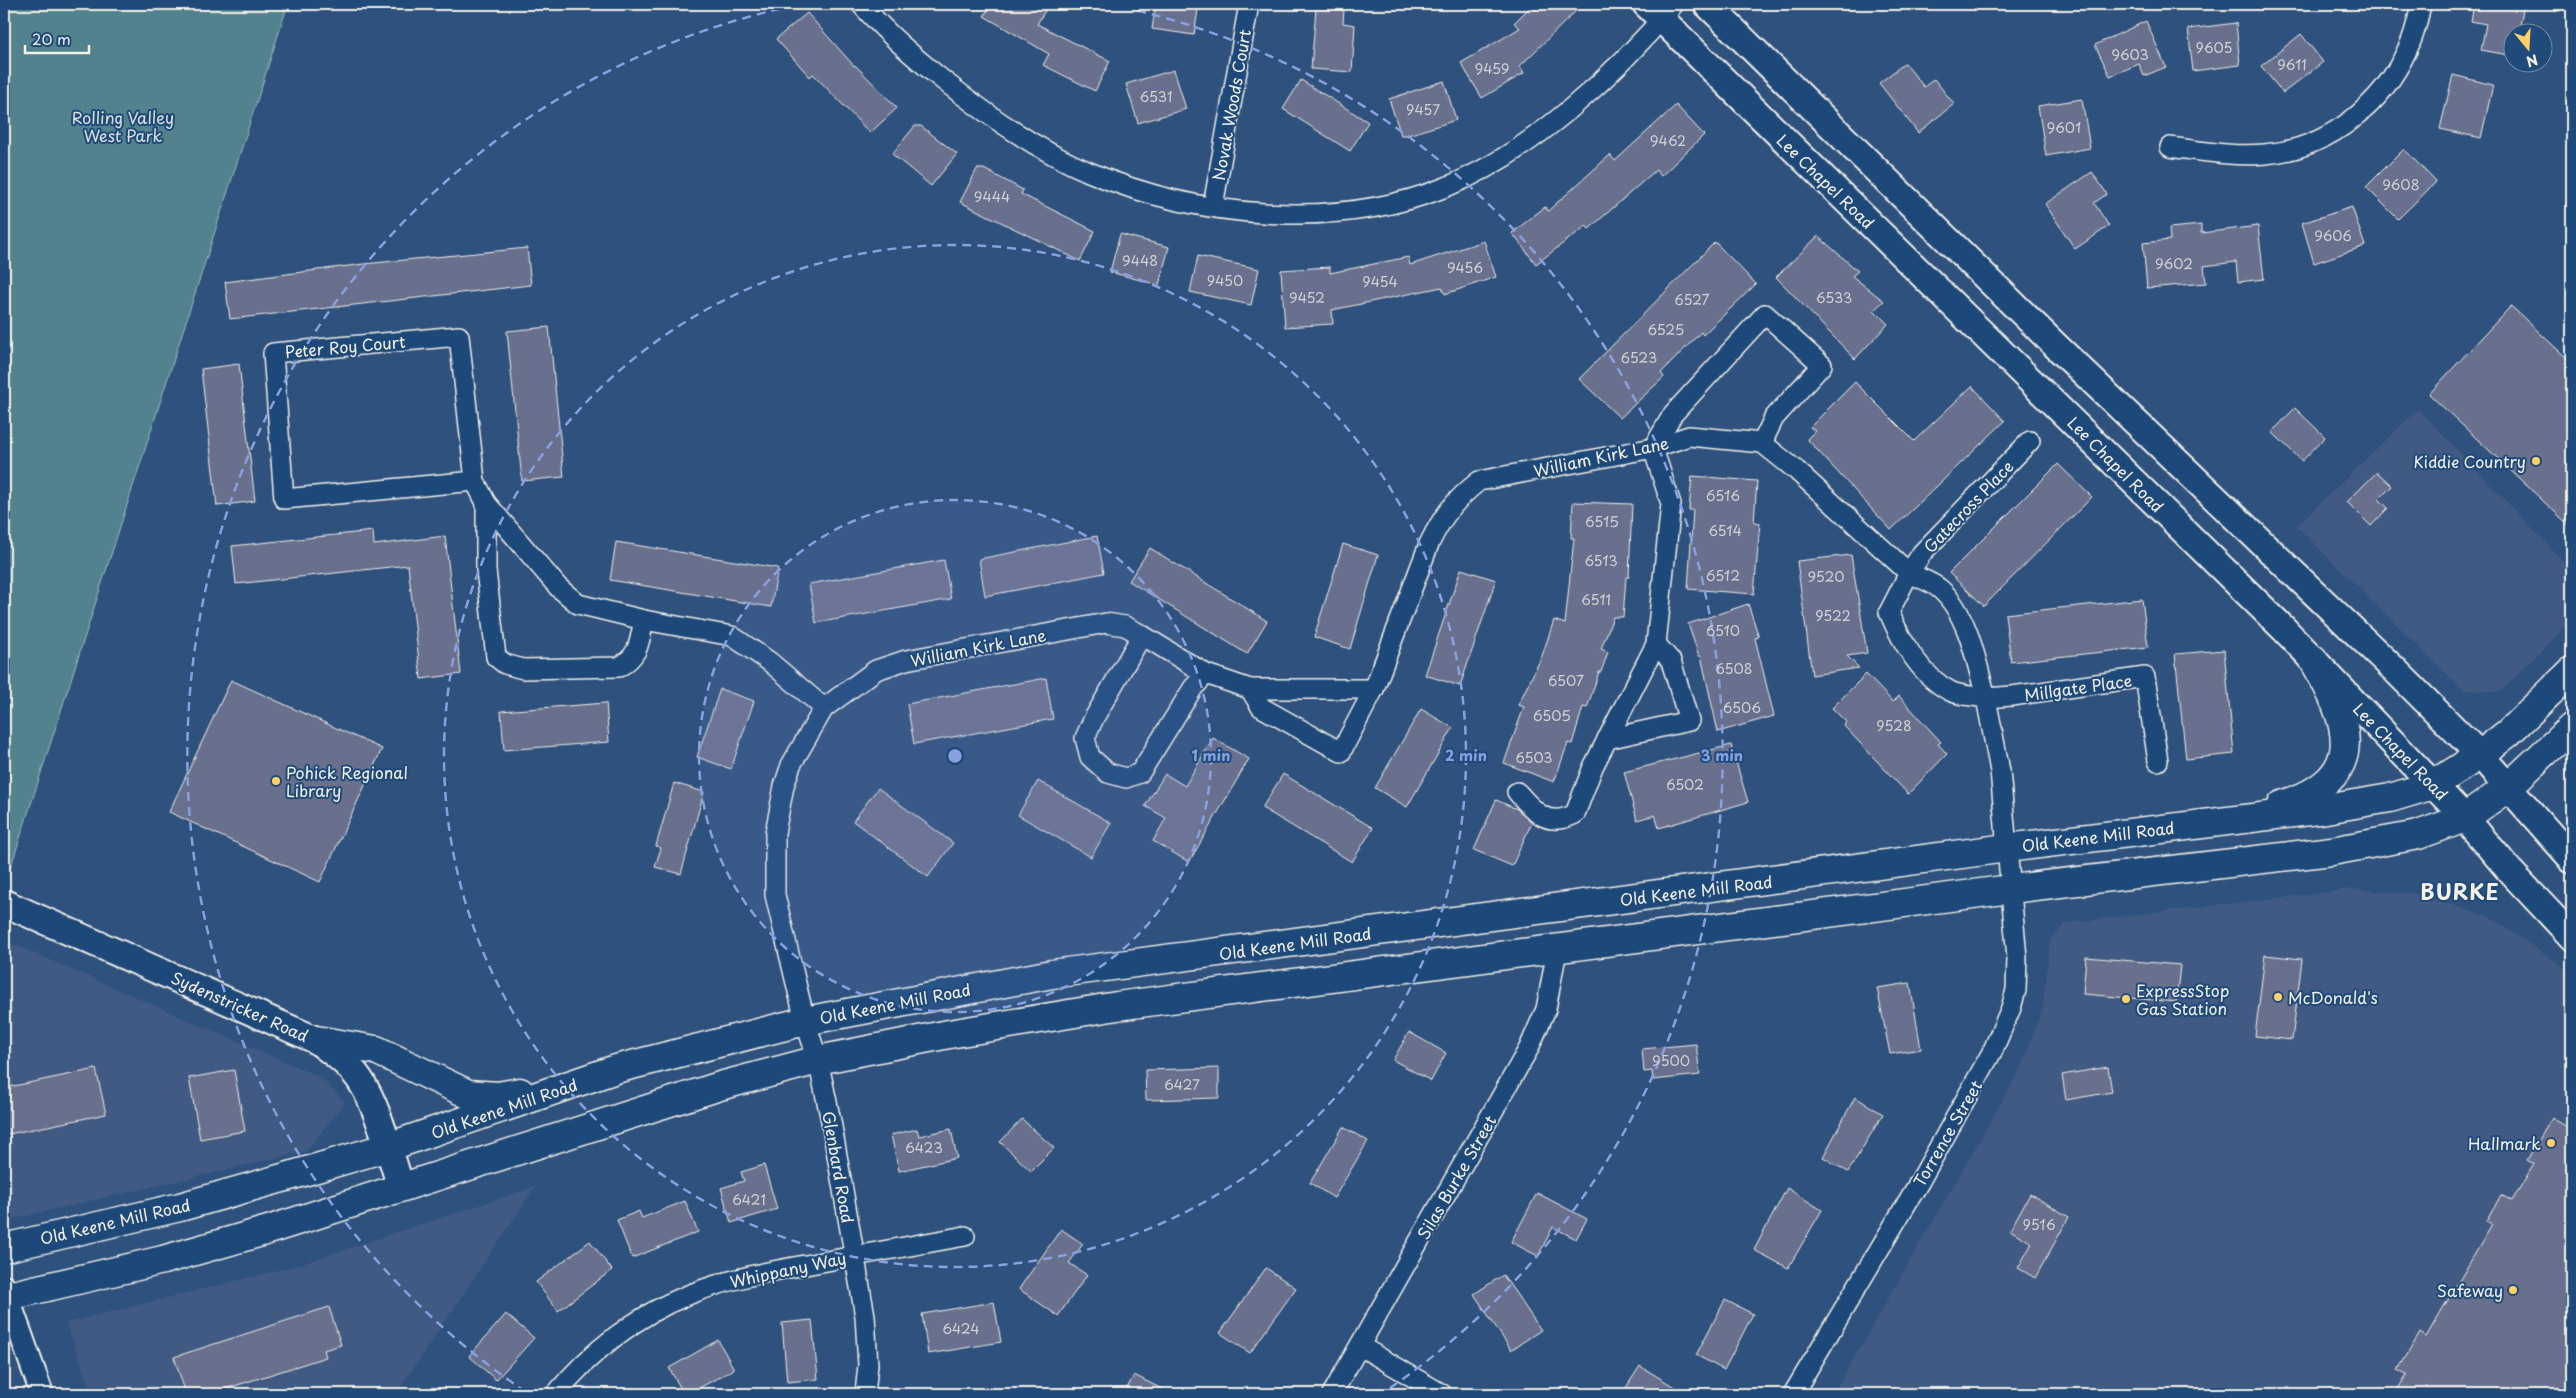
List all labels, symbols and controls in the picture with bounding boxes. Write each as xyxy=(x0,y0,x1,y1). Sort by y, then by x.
scale bar xyxy=(25,22,89,54)
north arrow xyxy=(2504,22,2554,72)
text: 20 m xyxy=(32,27,71,50)
street label: Novak Woods Court xyxy=(1206,27,1256,183)
house number: 9605 xyxy=(2195,37,2233,58)
house number: 9603 xyxy=(2111,44,2149,65)
text: N xyxy=(2524,49,2541,73)
house number: 9611 xyxy=(2277,54,2307,75)
house number: 9459 xyxy=(1474,58,1510,79)
house number: 6531 xyxy=(1140,86,1172,107)
house number: 9457 xyxy=(1406,99,1440,120)
park label: Rolling Valley West Park xyxy=(72,105,174,147)
house number: 9601 xyxy=(2047,117,2081,138)
street label: Lee Chapel Road xyxy=(1772,128,1880,234)
house number: 9462 xyxy=(1650,130,1686,151)
house number: 9608 xyxy=(2382,174,2420,195)
house number: 9444 xyxy=(974,186,1010,207)
house number: 9606 xyxy=(2314,225,2352,246)
house number: 9448 xyxy=(1122,250,1158,271)
house number: 9602 xyxy=(2155,253,2193,274)
house number: 9456 xyxy=(1447,257,1483,278)
house number: 9450 xyxy=(1207,270,1243,291)
house number: 9454 xyxy=(1362,271,1398,292)
house number: 9452 xyxy=(1289,287,1325,308)
house number: 6533 xyxy=(1816,287,1852,308)
house number: 6527 xyxy=(1675,289,1709,310)
house number: 6525 xyxy=(1648,319,1684,340)
street label: Peter Roy Court xyxy=(284,329,407,363)
house number: 6523 xyxy=(1621,347,1657,368)
street label: Lee Chapel Road xyxy=(2062,410,2170,518)
street label: William Kirk Lane xyxy=(1531,430,1671,482)
place label: Kiddie Country xyxy=(2413,449,2526,473)
street label: Gatecross Place xyxy=(1918,454,2018,558)
marker: Kiddie Country xyxy=(2530,455,2542,467)
house number: 6516 xyxy=(1706,485,1740,506)
house number: 6515 xyxy=(1585,511,1619,532)
house number: 6514 xyxy=(1708,520,1742,541)
house number: 6513 xyxy=(1584,550,1618,571)
house number: 6512 xyxy=(1706,565,1740,586)
house number: 9520 xyxy=(1808,566,1844,587)
house number: 6511 xyxy=(1581,589,1611,610)
house number: 9522 xyxy=(1815,605,1851,626)
house number: 6510 xyxy=(1706,620,1740,641)
street label: William Kirk Lane xyxy=(908,622,1048,672)
house number: 6508 xyxy=(1716,658,1752,679)
street label: Millgate Place xyxy=(2023,668,2133,706)
house number: 6507 xyxy=(1548,670,1584,691)
house number: 6506 xyxy=(1723,697,1761,718)
street label: Lee Chapel Road xyxy=(2348,697,2454,805)
house number: 6505 xyxy=(1533,705,1571,726)
house number: 9528 xyxy=(1876,715,1912,736)
text: 1 min xyxy=(1192,743,1230,766)
text: 2 min xyxy=(1445,743,1487,766)
text: 3 min xyxy=(1701,743,1743,766)
centre of rings xyxy=(946,747,964,765)
house number: 6503 xyxy=(1515,747,1553,768)
place label: Pohick Regional Library xyxy=(286,760,408,802)
house number: 6502 xyxy=(1666,774,1704,795)
marker: Pohick Regional Library xyxy=(270,775,282,787)
street label: Old Keene Mill Road xyxy=(2020,815,2176,857)
street label: Old Keene Mill Road xyxy=(1618,869,1774,911)
district label: BURKE xyxy=(2420,875,2500,907)
street label: Old Keene Mill Road xyxy=(1217,920,1373,966)
street label: Sydenstricker Road xyxy=(167,965,313,1047)
street label: Old Keene Mill Road xyxy=(817,977,973,1029)
place label: ExpressStop Gas Station xyxy=(2136,978,2229,1020)
place label: McDonald's xyxy=(2288,985,2378,1009)
marker: McDonald's xyxy=(2272,991,2284,1003)
marker: ExpressStop Gas Station xyxy=(2120,993,2132,1005)
house number: 9500 xyxy=(1652,1050,1690,1071)
street label: Old Keene Mill Road xyxy=(427,1072,581,1144)
house number: 6427 xyxy=(1164,1074,1200,1095)
street label: Torrence Street xyxy=(1907,1075,1987,1191)
street label: Glenbard Road xyxy=(817,1109,861,1225)
street label: Silas Burke Street xyxy=(1411,1110,1502,1244)
place label: Hallmark xyxy=(2468,1131,2541,1155)
house number: 6423 xyxy=(905,1137,943,1158)
marker: Hallmark xyxy=(2545,1137,2557,1149)
house number: 6421 xyxy=(732,1189,766,1210)
street label: Old Keene Mill Road xyxy=(37,1192,193,1250)
house number: 9516 xyxy=(2023,1214,2056,1235)
street label: Whippany Way xyxy=(728,1245,848,1293)
place label: Safeway xyxy=(2437,1278,2503,1302)
marker: Safeway xyxy=(2507,1284,2519,1296)
house number: 6424 xyxy=(942,1318,980,1339)

